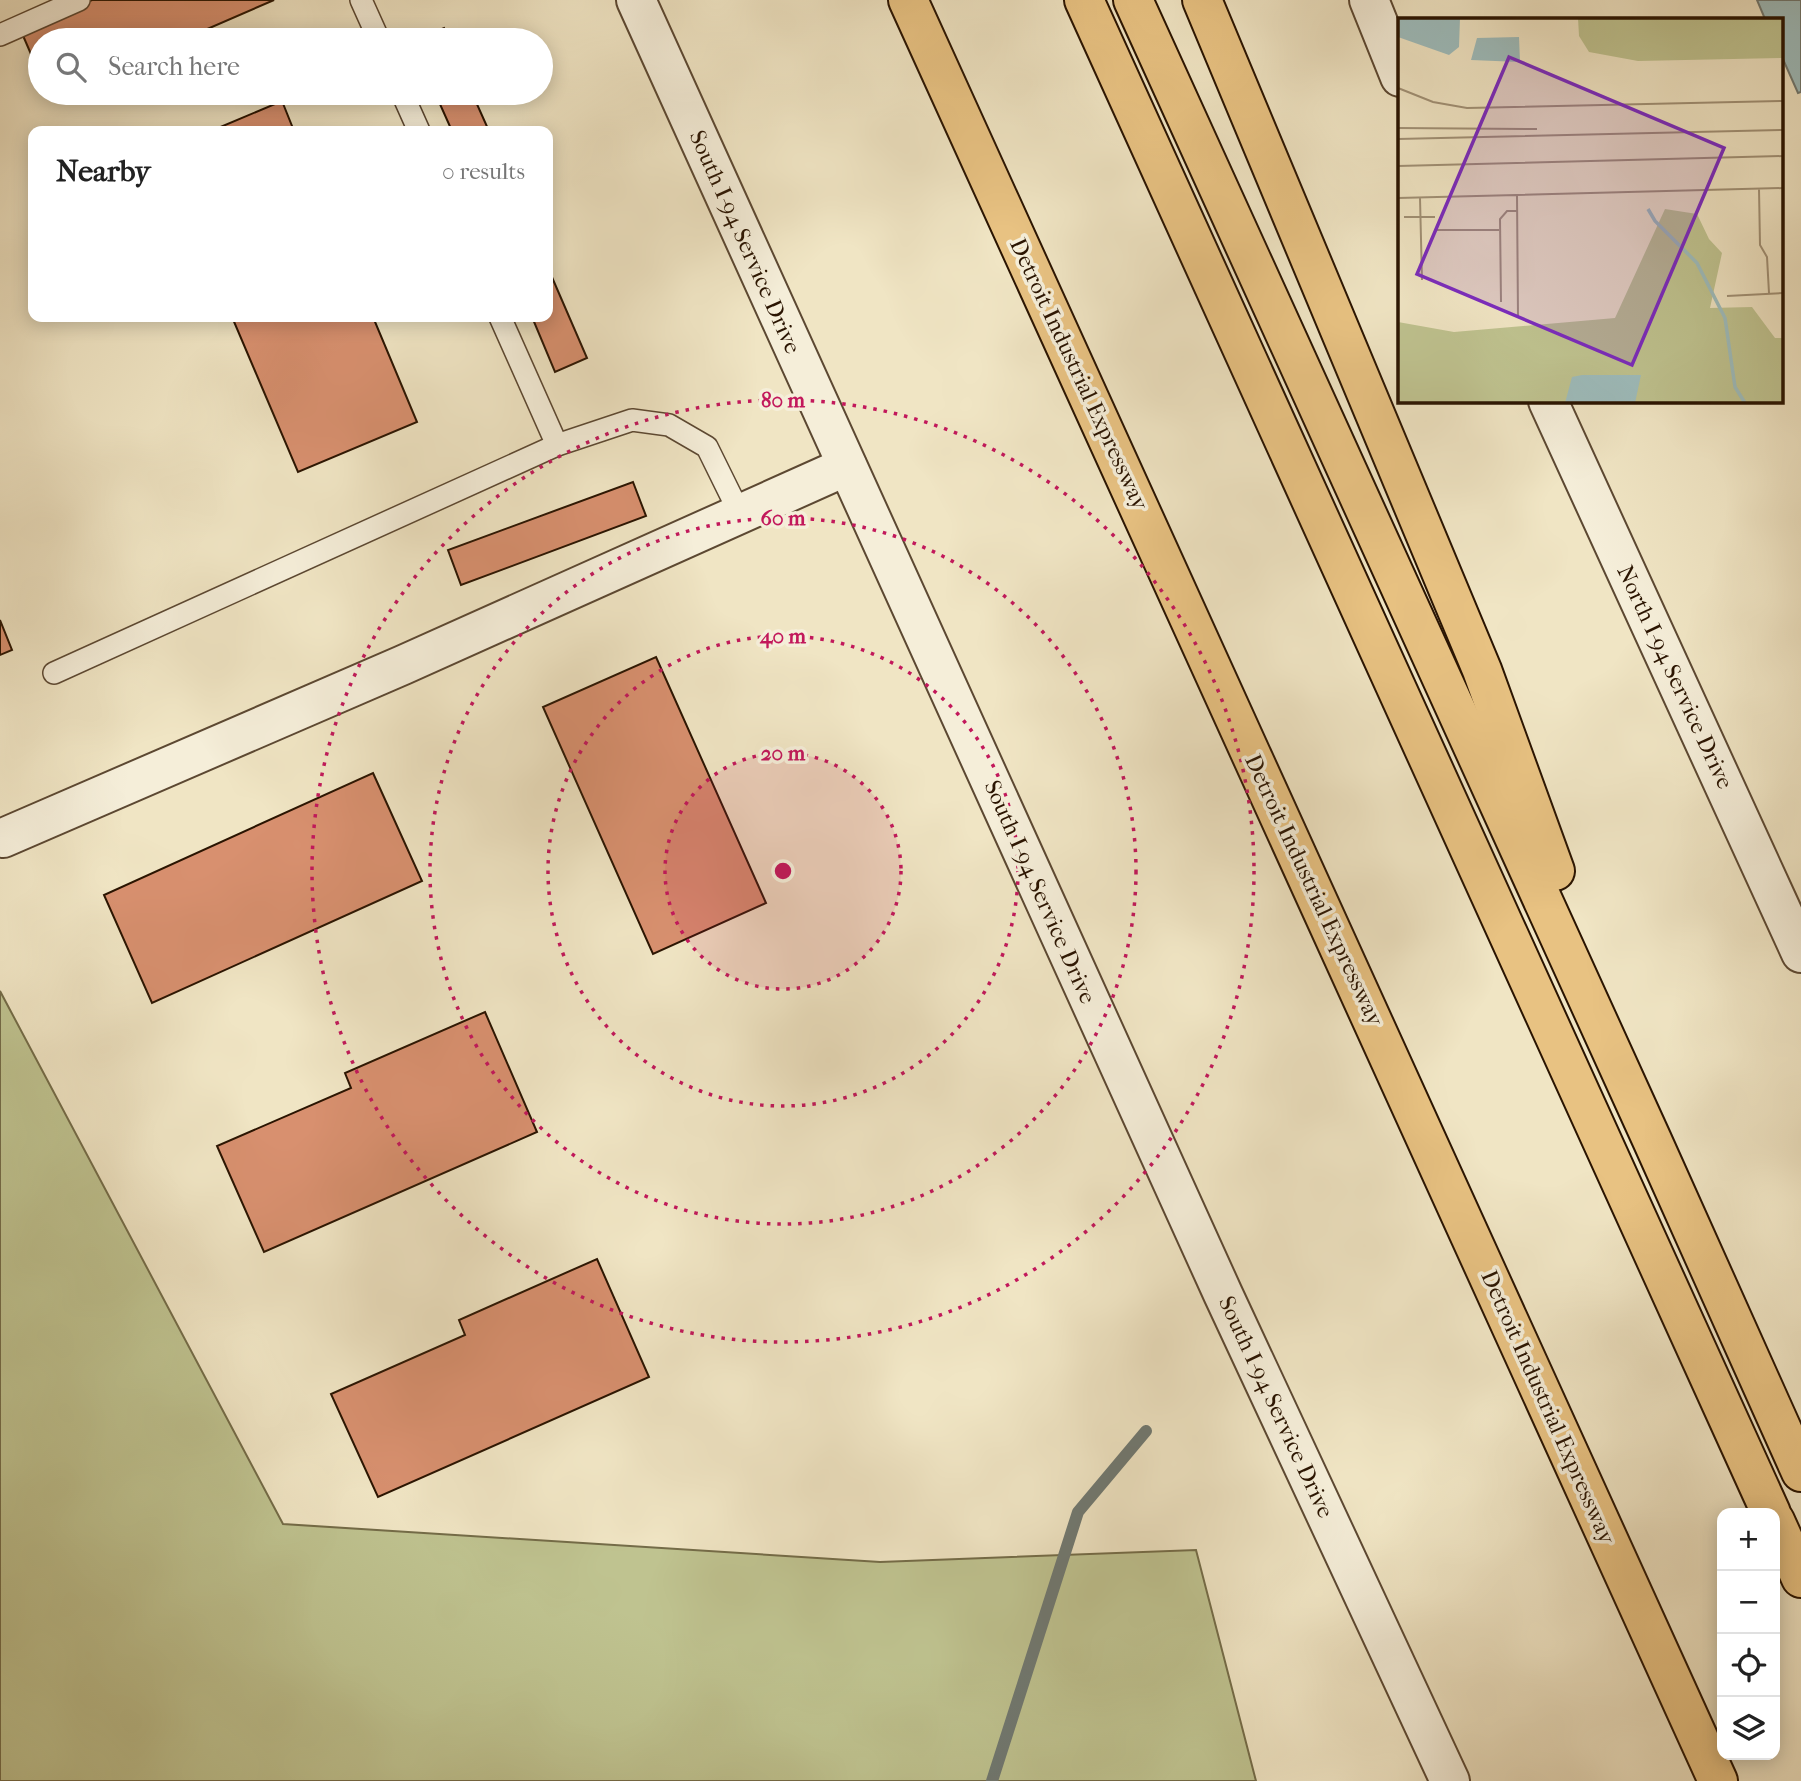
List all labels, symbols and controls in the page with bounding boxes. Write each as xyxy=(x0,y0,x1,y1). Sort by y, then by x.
inset map xyxy=(1398,18,1784,402)
search box xyxy=(28,28,553,105)
icon: search xyxy=(52,48,90,86)
text: Search here xyxy=(108,51,240,82)
street label: South I-94 Service Drive xyxy=(684,126,806,358)
text: Nearby xyxy=(56,154,151,189)
text: 0 results xyxy=(442,158,525,185)
street label: Detroit Industrial Expressway xyxy=(1004,234,1154,515)
text: 80 m xyxy=(761,388,806,412)
text: 60 m xyxy=(761,506,806,530)
street label: North I-94 Service Drive xyxy=(1611,561,1739,793)
text: 40 m xyxy=(759,624,807,649)
text: 20 m xyxy=(761,741,806,765)
street label: Detroit Industrial Expressway xyxy=(1239,750,1389,1031)
street label: South I-94 Service Drive xyxy=(979,776,1101,1008)
centre of rings xyxy=(771,859,795,883)
street label: Detroit Industrial Expressway xyxy=(1475,1266,1621,1549)
street label: South I-94 Service Drive xyxy=(1213,1292,1339,1522)
map controls xyxy=(1717,1508,1780,1760)
button: + xyxy=(1717,1508,1780,1571)
button: − xyxy=(1717,1571,1780,1634)
button: locate xyxy=(1717,1634,1780,1697)
button: layers xyxy=(1717,1697,1780,1760)

